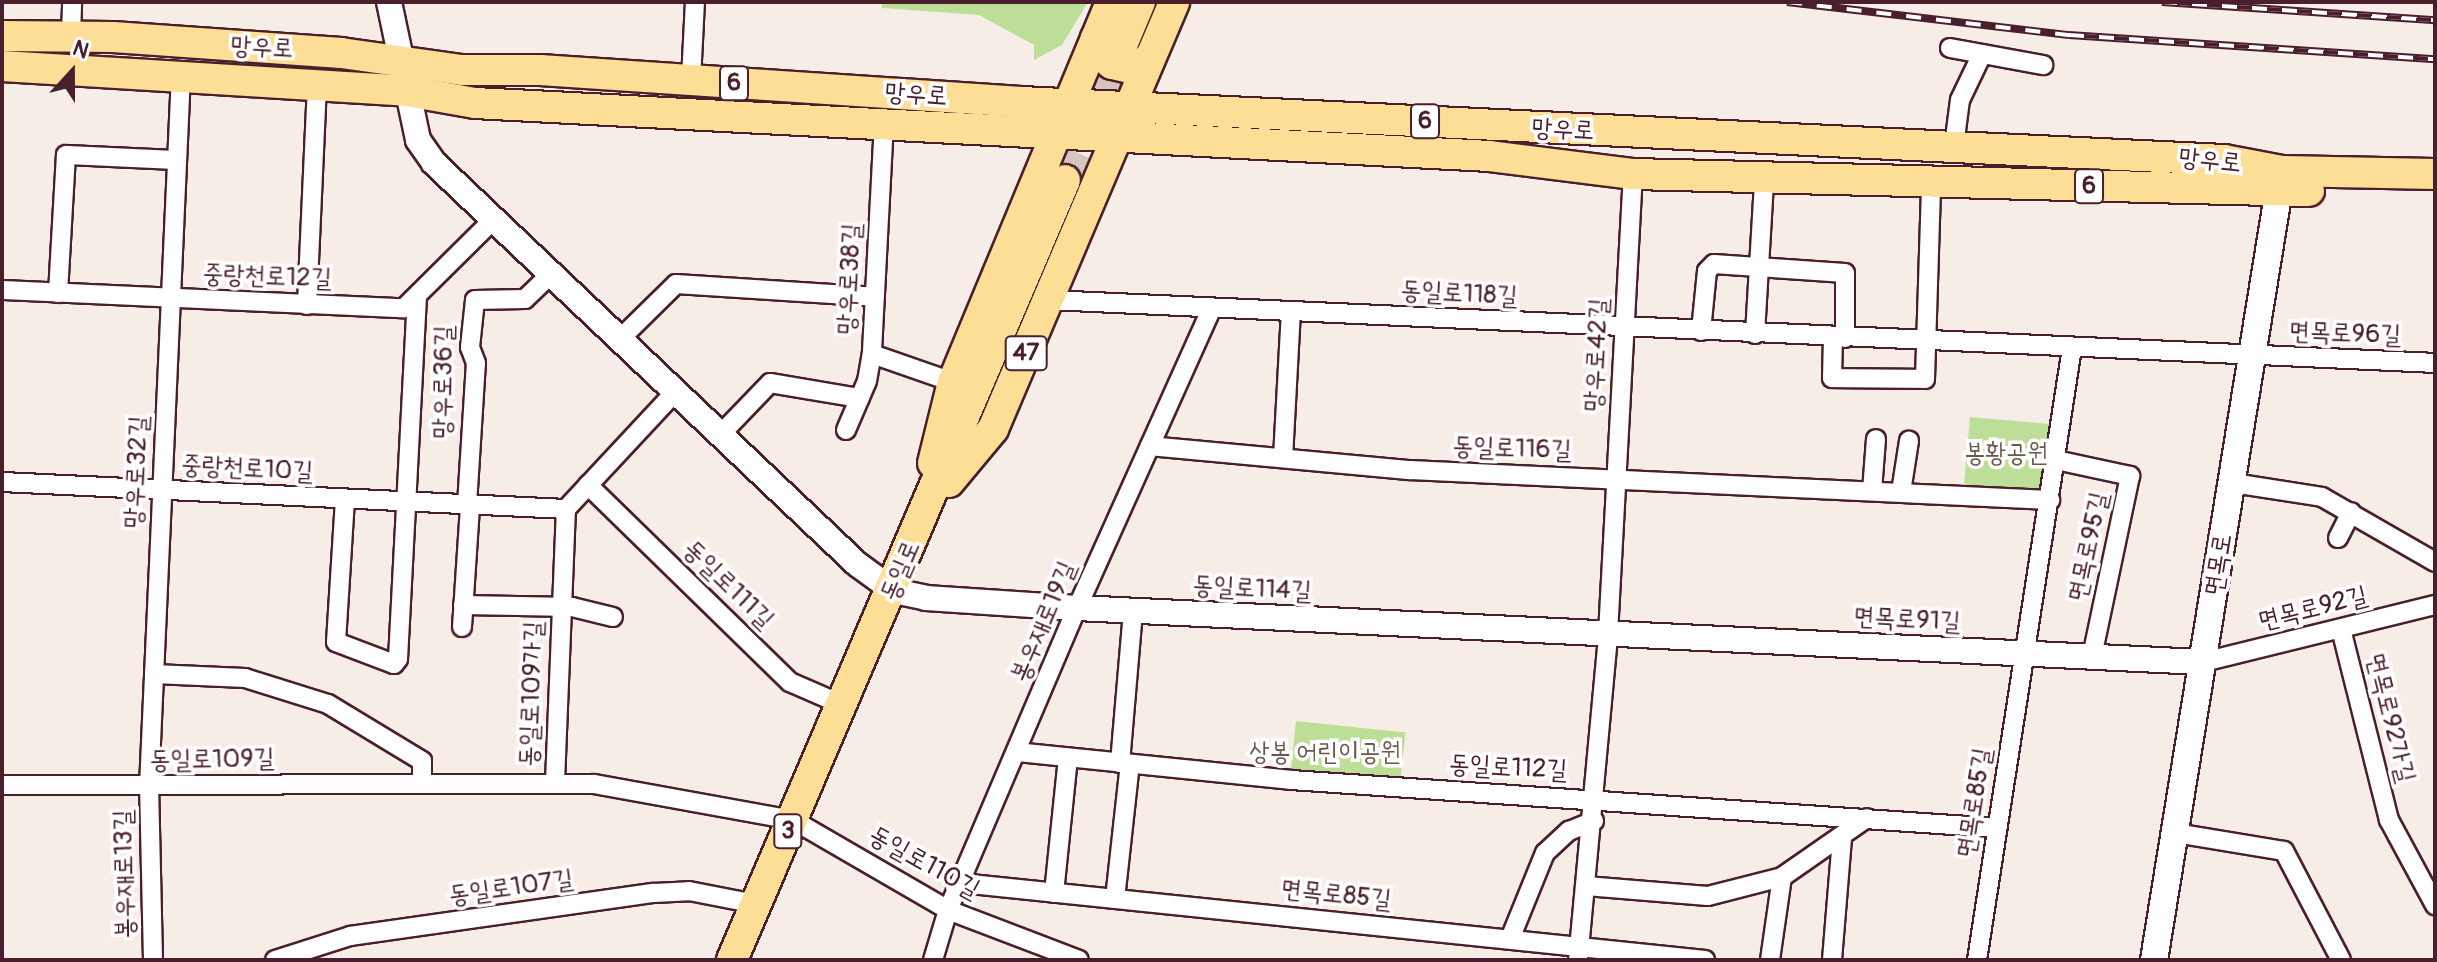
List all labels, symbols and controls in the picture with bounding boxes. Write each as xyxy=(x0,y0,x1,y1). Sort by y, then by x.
street label: 망우로 xyxy=(230,31,294,65)
north arrow xyxy=(32,32,112,112)
text: N xyxy=(69,34,93,65)
road number: 6 xyxy=(718,63,750,103)
street label: 망우로 xyxy=(884,77,948,113)
road number: 6 xyxy=(1409,101,1441,141)
street label: 망우로 xyxy=(1531,113,1595,147)
street label: 망우로 xyxy=(2177,142,2243,180)
road number: 6 xyxy=(2073,166,2105,206)
street label: 망우로38길 xyxy=(832,223,868,335)
street label: 중랑천로12길 xyxy=(202,259,332,295)
street label: 동일로118길 xyxy=(1400,275,1518,313)
street label: 망우로42길 xyxy=(1578,298,1616,412)
street label: 면목로96길 xyxy=(2288,316,2402,352)
street label: 망우로36길 xyxy=(427,325,461,439)
road number: 47 xyxy=(1004,333,1048,373)
street label: 망우로32길 xyxy=(118,415,156,529)
street label: 동일로116길 xyxy=(1452,431,1572,467)
park label: 봉황공원 xyxy=(1964,438,2048,470)
street label: 중랑천로10길 xyxy=(180,450,314,488)
street label: 면목로95길 xyxy=(2062,489,2116,605)
street label: 면목로 xyxy=(2199,532,2239,598)
street label: 동일로111길 xyxy=(676,534,780,636)
street label: 동일로 xyxy=(874,536,928,606)
street label: 봉우재로19길 xyxy=(1005,557,1083,687)
street label: 동일로114길 xyxy=(1192,570,1312,608)
street label: 면목로92길 xyxy=(2255,580,2371,638)
street label: 면목로91길 xyxy=(1853,602,1961,638)
street label: 동일로109가길 xyxy=(514,621,550,767)
street label: 면목로92가길 xyxy=(2359,650,2421,786)
park label: 상봉 어린이공원 xyxy=(1249,737,1401,769)
street label: 동일로109길 xyxy=(149,743,275,777)
street label: 면목로85길 xyxy=(1951,746,1999,860)
street label: 동일로112길 xyxy=(1448,749,1568,787)
street label: 봉우재로13길 xyxy=(108,809,142,939)
road number: 3 xyxy=(772,811,804,851)
street label: 동일로110길 xyxy=(863,820,985,906)
street label: 동일로107길 xyxy=(447,864,575,912)
street label: 면목로85길 xyxy=(1279,874,1393,916)

